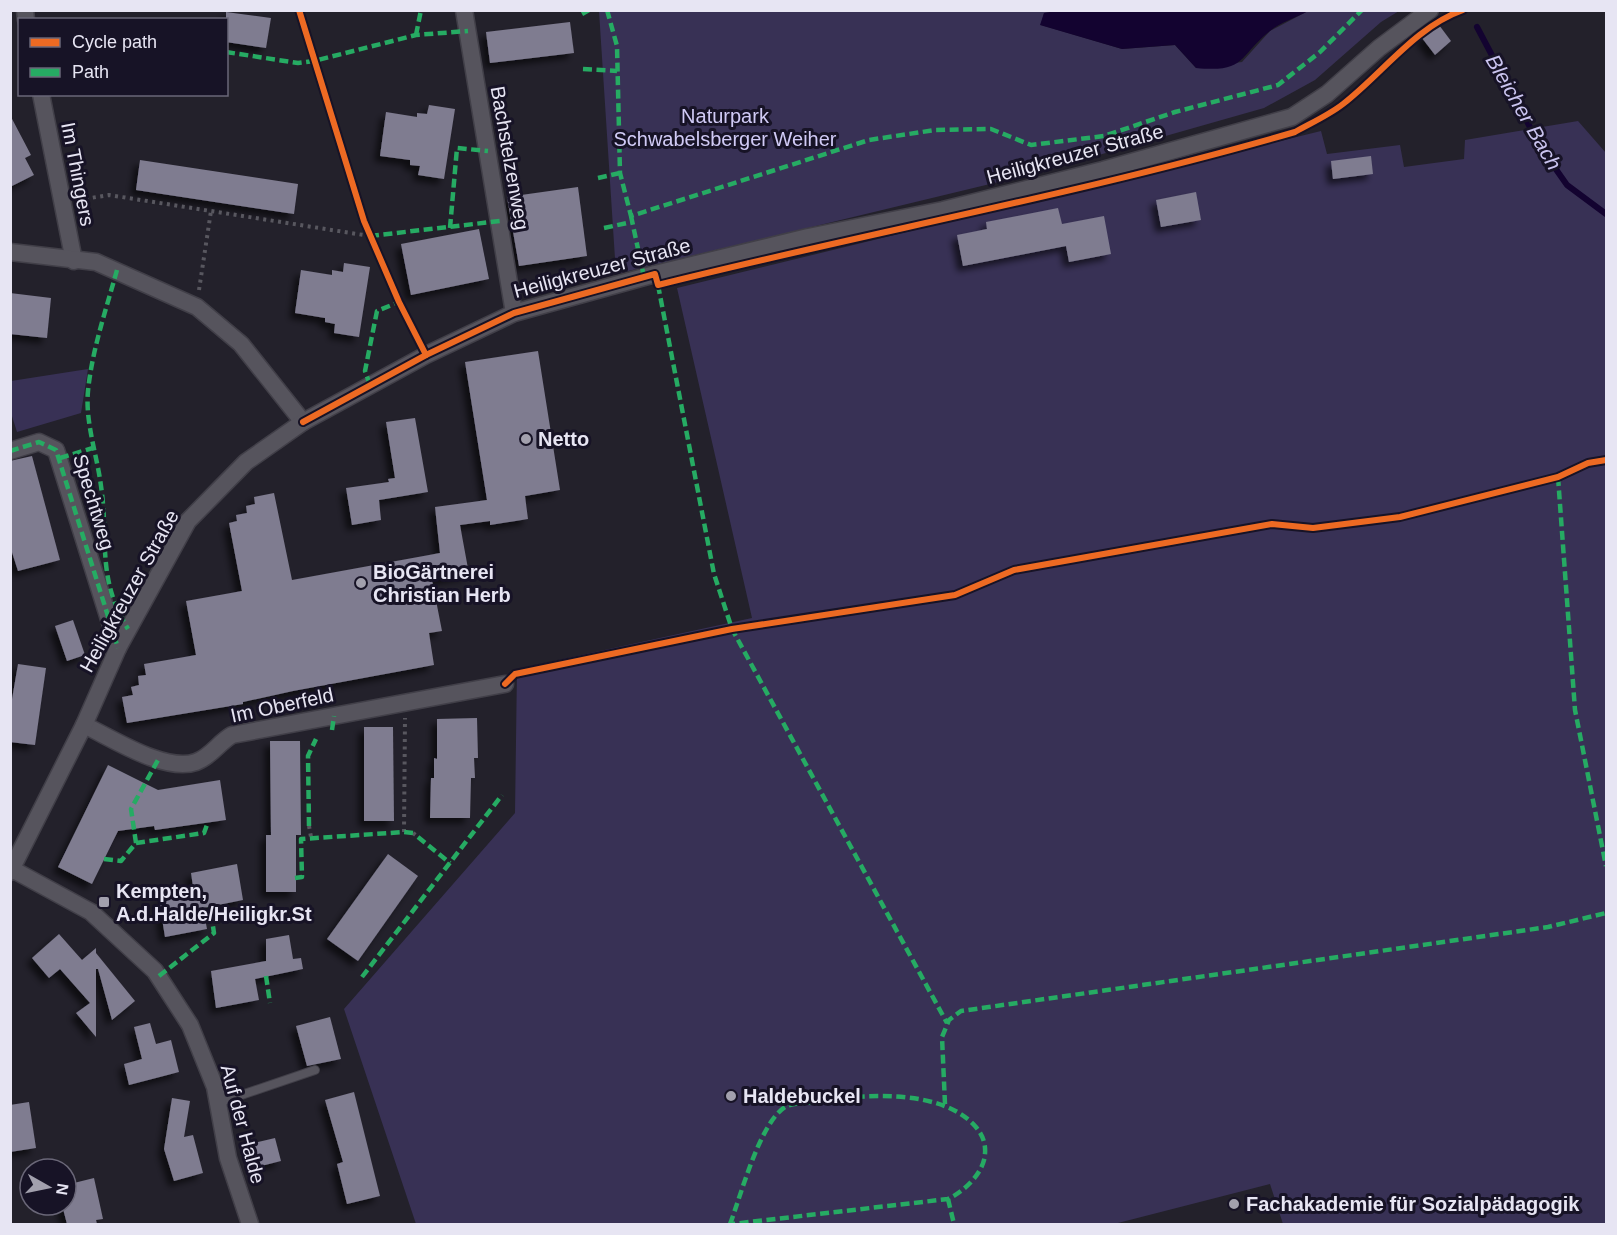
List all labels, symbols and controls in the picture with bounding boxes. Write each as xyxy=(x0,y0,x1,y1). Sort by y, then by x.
legend xyxy=(18,18,228,96)
text: Cycle path xyxy=(72,32,157,52)
water label: Bleicher Bach xyxy=(1482,50,1566,174)
text: Path xyxy=(72,62,109,82)
street label: Bachstelzenweg xyxy=(487,84,533,232)
park label: Naturpark Schwabelsberger Weiher xyxy=(613,105,837,150)
street label: Im Thingers xyxy=(57,120,99,228)
street label: Heiligkreuzer Straße xyxy=(984,120,1166,188)
street label: Heiligkreuzer Straße xyxy=(511,234,693,302)
place label: Netto xyxy=(538,428,589,450)
marker: Netto xyxy=(519,432,533,446)
street label: Spechtweg xyxy=(69,451,119,553)
street label: Heiligkreuzer Straße xyxy=(75,506,183,676)
place label: BioGärtnerei Christian Herb xyxy=(373,561,511,606)
marker: BioGärtnerei Christian Herb xyxy=(354,576,368,590)
street label: Im Oberfeld xyxy=(229,683,335,727)
place label: Kempten, A.d.Halde/Heiligkr.St xyxy=(116,880,312,925)
marker: Kempten, A.d.Halde/Heiligkr.St xyxy=(97,895,111,909)
street label: Auf der Halde xyxy=(217,1062,269,1186)
place label: Haldebuckel xyxy=(743,1085,861,1107)
marker: Haldebuckel xyxy=(724,1089,738,1103)
north arrow xyxy=(18,1157,78,1217)
text: N xyxy=(53,1182,72,1196)
place label: Fachakademie für Sozialpädagogik xyxy=(1246,1193,1580,1215)
marker: Fachakademie für Sozialpädagogik xyxy=(1227,1197,1241,1211)

